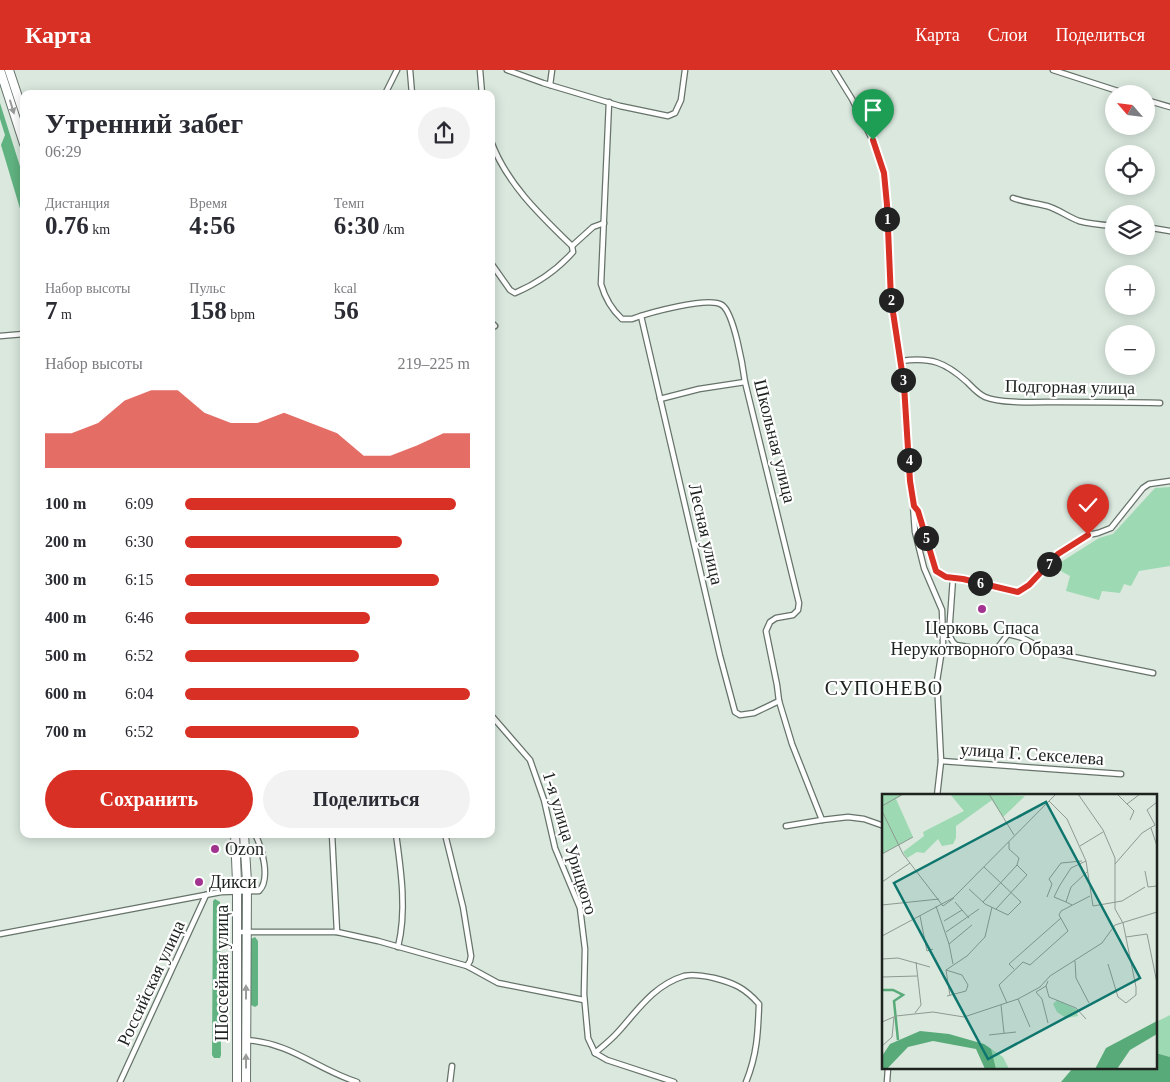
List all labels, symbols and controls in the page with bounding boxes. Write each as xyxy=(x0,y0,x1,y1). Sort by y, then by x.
text: Карта xyxy=(25,22,91,48)
text: Карта xyxy=(915,25,960,45)
text: Слои xyxy=(988,25,1027,45)
text: Поделиться xyxy=(1055,25,1145,45)
north arrow xyxy=(1105,85,1155,135)
map controls xyxy=(1105,85,1155,375)
pin xyxy=(852,89,894,140)
icon: arrive xyxy=(859,96,887,124)
one-way arrow xyxy=(8,100,16,115)
button: share xyxy=(418,107,470,159)
text: Утренний забег xyxy=(45,108,243,139)
text: 06:29 xyxy=(45,143,81,160)
button: locate xyxy=(1105,145,1155,195)
text: Дистанция xyxy=(45,196,110,211)
text: Время xyxy=(189,196,227,211)
text: Темп xyxy=(334,196,364,211)
button: layers xyxy=(1105,205,1155,255)
pin: 1 xyxy=(874,206,900,232)
text: 0.76 xyxy=(45,212,89,239)
text: 4:56 xyxy=(189,212,235,239)
text: 6:30 xyxy=(334,212,379,239)
text: 1 xyxy=(884,212,891,227)
text: km xyxy=(89,222,110,237)
text: /km xyxy=(379,222,405,237)
button: + xyxy=(1105,265,1155,315)
text: Набор высоты xyxy=(45,281,131,296)
text: Пульс xyxy=(189,281,225,296)
text: kcal xyxy=(334,281,357,296)
pin: 2 xyxy=(878,288,904,312)
text: 2 xyxy=(888,293,895,308)
text: 7 xyxy=(45,297,58,324)
text: 158 xyxy=(189,297,227,324)
text: 56 xyxy=(334,297,359,324)
text: m xyxy=(58,307,72,322)
text: bpm xyxy=(227,307,255,322)
button: − xyxy=(1105,325,1155,375)
text: Набор высоты xyxy=(45,355,143,372)
text: 219–225 m xyxy=(398,355,470,372)
pin: 3 xyxy=(890,368,916,392)
text: 3 xyxy=(900,373,907,388)
street label: Подгорная улица xyxy=(1005,376,1135,398)
street label: Школьная улица xyxy=(750,377,800,505)
pin: 4 xyxy=(896,448,922,472)
text: 4 xyxy=(906,453,913,468)
street label: Лесная улица xyxy=(685,481,727,587)
pin xyxy=(1067,484,1109,535)
icon: check xyxy=(1074,491,1102,519)
text: 100 m xyxy=(45,495,86,512)
text: 6:09 xyxy=(125,495,153,512)
pin: 5 xyxy=(914,526,938,550)
text: 5 xyxy=(923,531,930,546)
text: 200 m xyxy=(45,533,86,550)
text: 6:30 xyxy=(125,533,153,550)
pin: 7 xyxy=(1036,552,1062,576)
text: 7 xyxy=(1046,557,1053,572)
pin: 6 xyxy=(968,570,992,596)
text: 300 m xyxy=(45,571,86,588)
text: 6:15 xyxy=(125,571,153,588)
text: 6 xyxy=(977,576,984,591)
marker: Церковь Спаса Нерукотворного Образа xyxy=(976,603,988,615)
text: 400 m xyxy=(45,609,86,626)
text: 6:46 xyxy=(125,609,153,626)
place label: Церковь Спаса Нерукотворного Образа xyxy=(891,618,1073,659)
text: 500 m xyxy=(45,647,86,664)
text: 6:52 xyxy=(125,647,153,664)
district label: СУПОНЕВО xyxy=(825,677,943,699)
text: 600 m xyxy=(45,685,86,702)
text: 6:04 xyxy=(125,685,153,702)
text: 700 m xyxy=(45,723,86,740)
text: 6:52 xyxy=(125,723,153,740)
street label: улица Г. Секселева xyxy=(959,739,1105,769)
street label: 1-я улица Урицкого xyxy=(539,769,601,917)
button: Сохранить xyxy=(45,770,253,828)
button: Поделиться xyxy=(263,770,470,828)
inset map xyxy=(882,794,1158,1070)
place label: Ozon xyxy=(225,839,264,859)
marker: Ozon xyxy=(209,843,221,855)
place label: Дикси xyxy=(209,872,257,892)
marker: Дикси xyxy=(193,876,205,888)
street label: Шоссейная улица xyxy=(212,905,232,1041)
street label: Российская улица xyxy=(113,917,189,1049)
one-way arrow xyxy=(242,983,250,999)
one-way arrow xyxy=(242,1053,250,1069)

